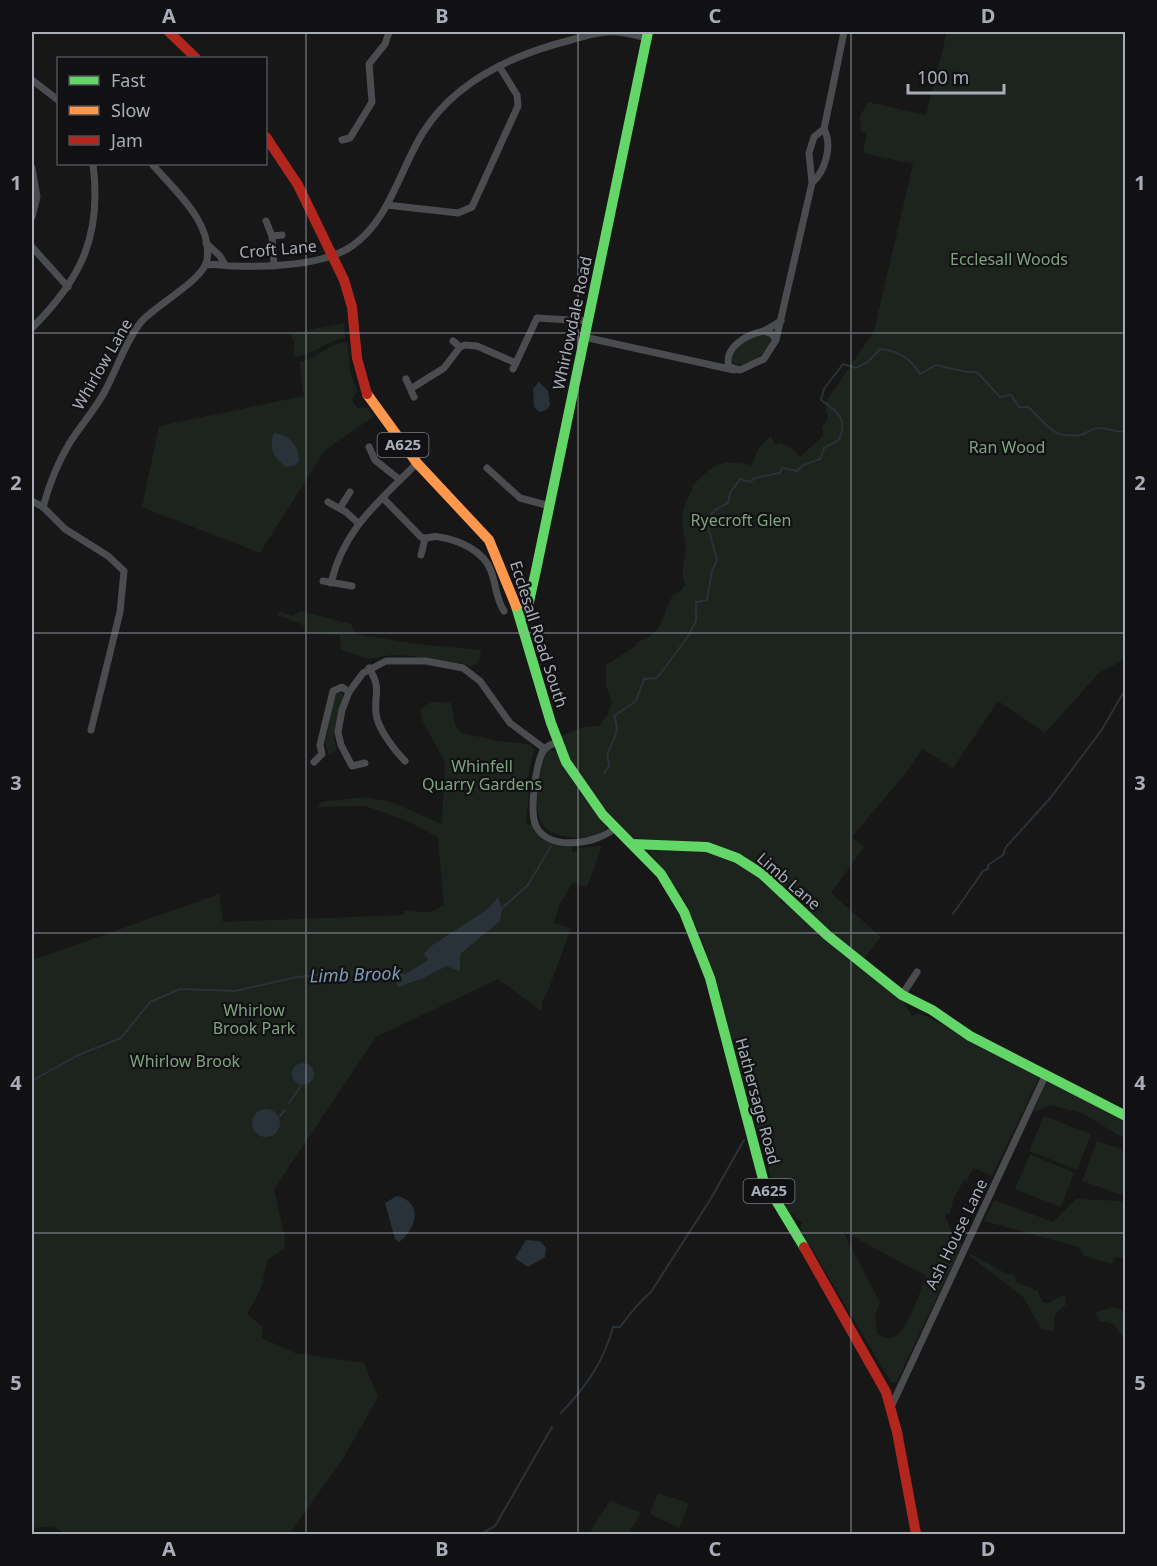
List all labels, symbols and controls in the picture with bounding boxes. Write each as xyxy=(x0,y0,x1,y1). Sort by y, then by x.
text: A xyxy=(162,2,176,29)
text: B xyxy=(435,2,449,29)
text: C xyxy=(709,2,722,29)
text: D xyxy=(981,2,995,29)
legend xyxy=(57,57,267,165)
scale bar xyxy=(908,57,1004,95)
text: 100 m xyxy=(917,65,969,89)
text: Fast xyxy=(111,68,146,92)
text: Slow xyxy=(111,98,150,122)
text: Jam xyxy=(109,128,143,152)
text: 1 xyxy=(10,169,22,196)
text: 1 xyxy=(1134,169,1146,196)
street label: Croft Lane xyxy=(238,235,318,263)
park label: Ecclesall Woods xyxy=(950,248,1068,270)
street label: Whirlowdale Road xyxy=(547,254,597,392)
street label: Whirlow Lane xyxy=(67,314,137,414)
road number: A625 xyxy=(378,433,428,457)
park label: Ran Wood xyxy=(969,436,1045,458)
text: 2 xyxy=(10,469,22,496)
text: 2 xyxy=(1134,469,1146,496)
park label: Ryecroft Glen xyxy=(691,509,791,531)
street label: Ecclesall Road South xyxy=(505,558,573,710)
park label: Whinfell Quarry Gardens xyxy=(422,755,542,795)
text: 3 xyxy=(10,769,22,796)
text: 3 xyxy=(1134,769,1146,796)
street label: Limb Lane xyxy=(752,847,826,915)
water label: Limb Brook xyxy=(309,960,402,988)
park label: Whirlow Brook Park xyxy=(213,999,296,1039)
street label: Hathersage Road xyxy=(731,1035,785,1167)
park label: Whirlow Brook xyxy=(130,1050,241,1072)
text: 4 xyxy=(10,1069,22,1096)
text: 4 xyxy=(1134,1069,1146,1096)
street label: Ash House Lane xyxy=(920,1175,992,1293)
road number: A625 xyxy=(744,1179,794,1203)
text: 5 xyxy=(10,1369,22,1396)
text: 5 xyxy=(1134,1369,1146,1396)
text: A xyxy=(162,1535,176,1562)
text: B xyxy=(435,1535,449,1562)
text: C xyxy=(709,1535,722,1562)
text: D xyxy=(981,1535,995,1562)

